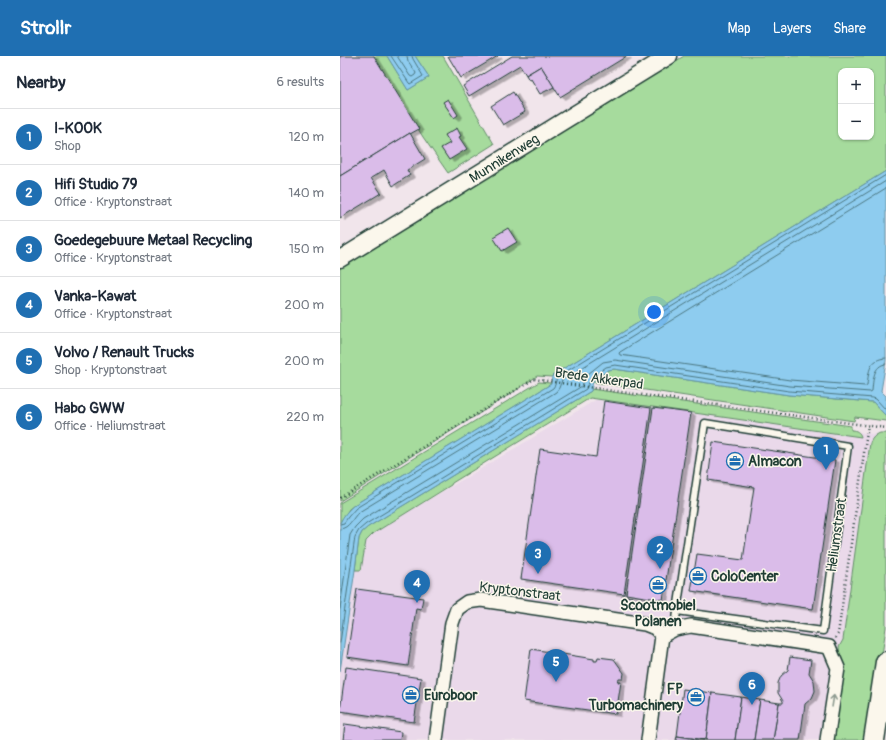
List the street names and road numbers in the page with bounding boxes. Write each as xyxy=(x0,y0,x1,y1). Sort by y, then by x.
street label: Munnikenweg xyxy=(466,130,542,187)
street label: Brede Akkerpad xyxy=(554,364,644,393)
street label: Heliumstraat xyxy=(823,496,850,573)
street label: Kryptonstraat xyxy=(478,578,562,605)

